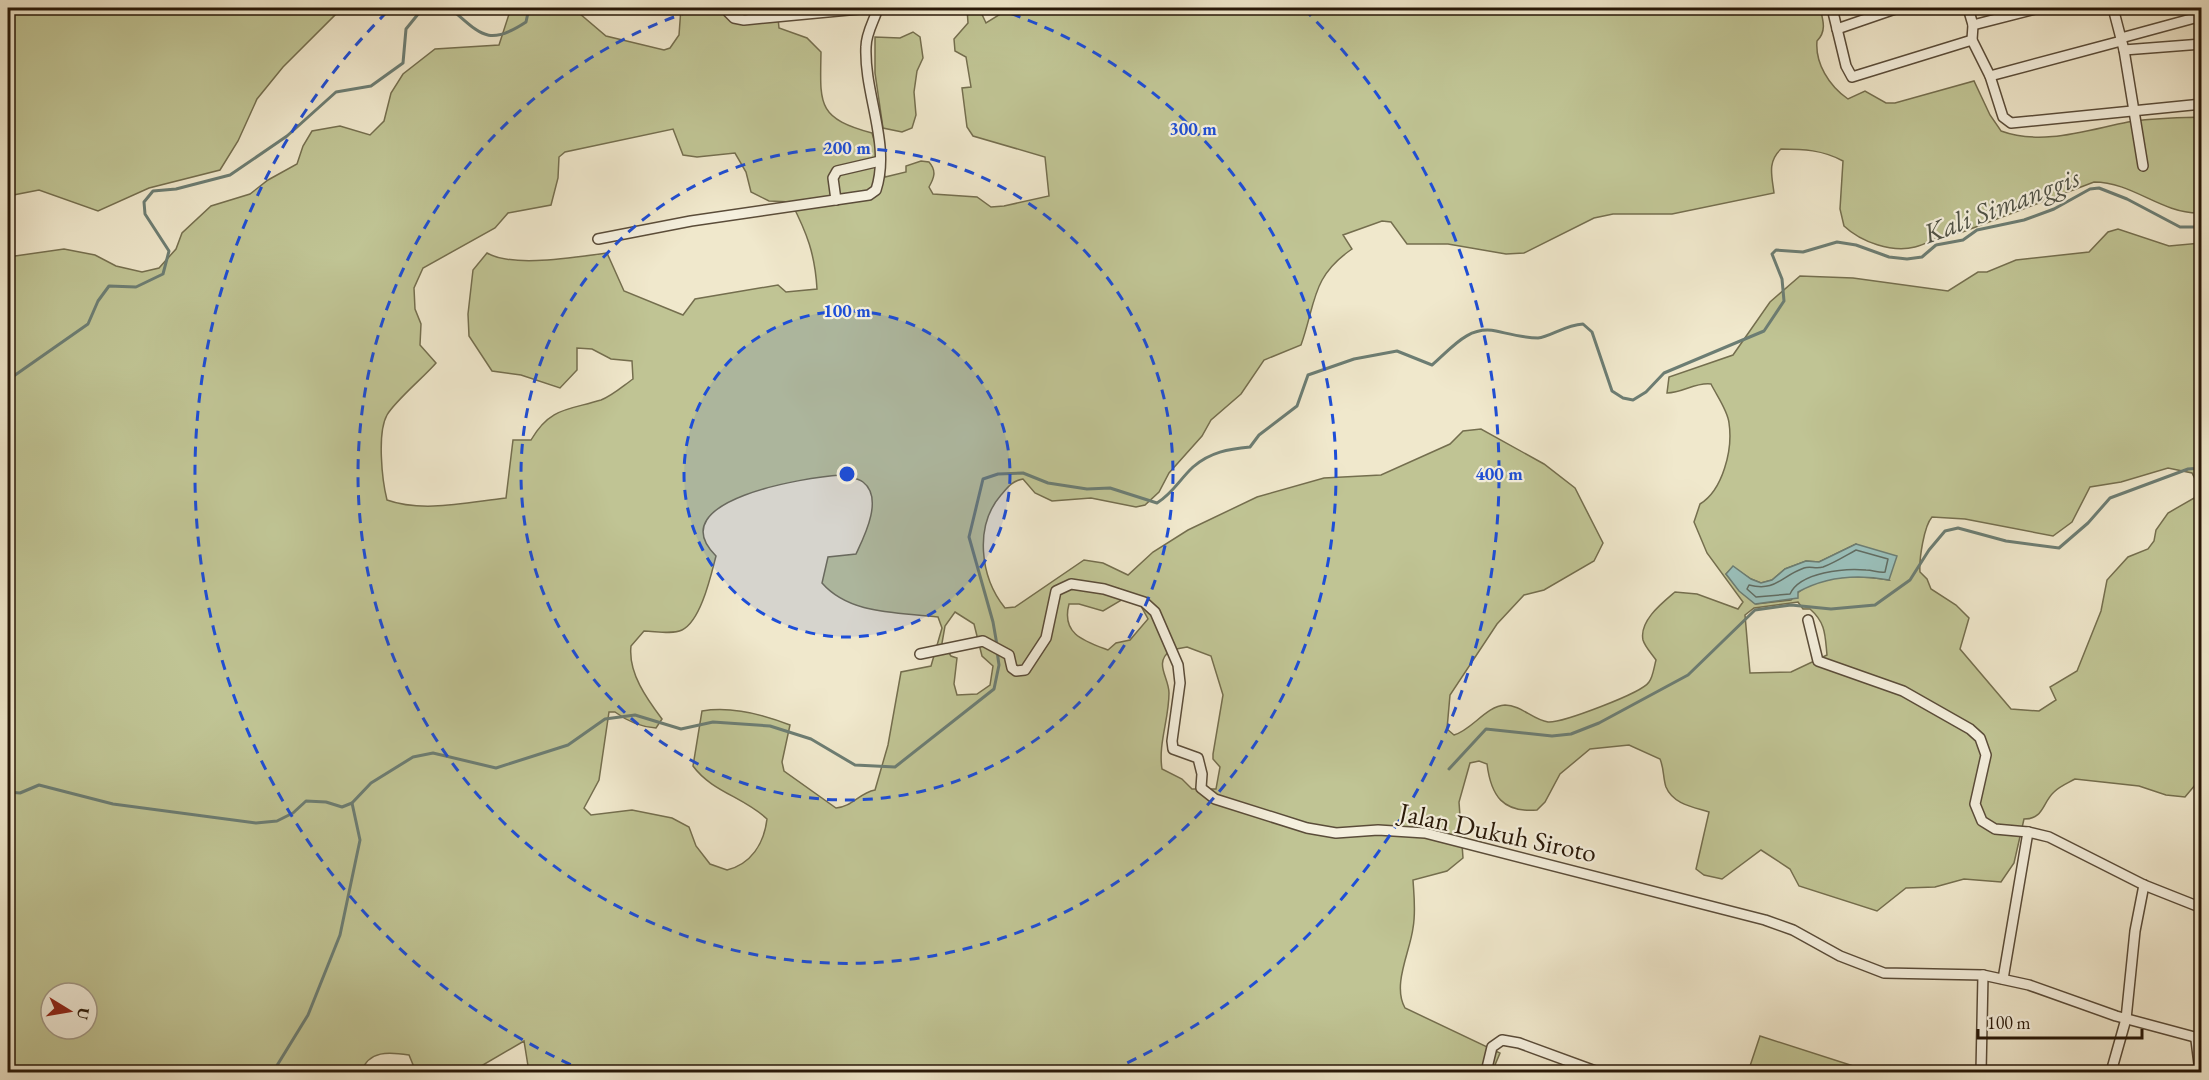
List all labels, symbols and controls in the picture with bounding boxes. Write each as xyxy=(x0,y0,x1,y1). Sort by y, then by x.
text: 300 m xyxy=(1169,117,1217,140)
text: 200 m xyxy=(823,136,871,159)
water label: Kali Simanggis xyxy=(1917,159,2085,252)
text: 100 m xyxy=(823,299,871,322)
text: 400 m xyxy=(1475,462,1523,485)
centre of rings xyxy=(837,464,857,484)
street label: Jalan Dukuh Siroto xyxy=(1394,794,1600,870)
north arrow xyxy=(39,981,99,1041)
scale bar xyxy=(1978,1002,2142,1040)
text: U xyxy=(72,1006,95,1022)
text: 100 m xyxy=(1987,1011,2031,1034)

